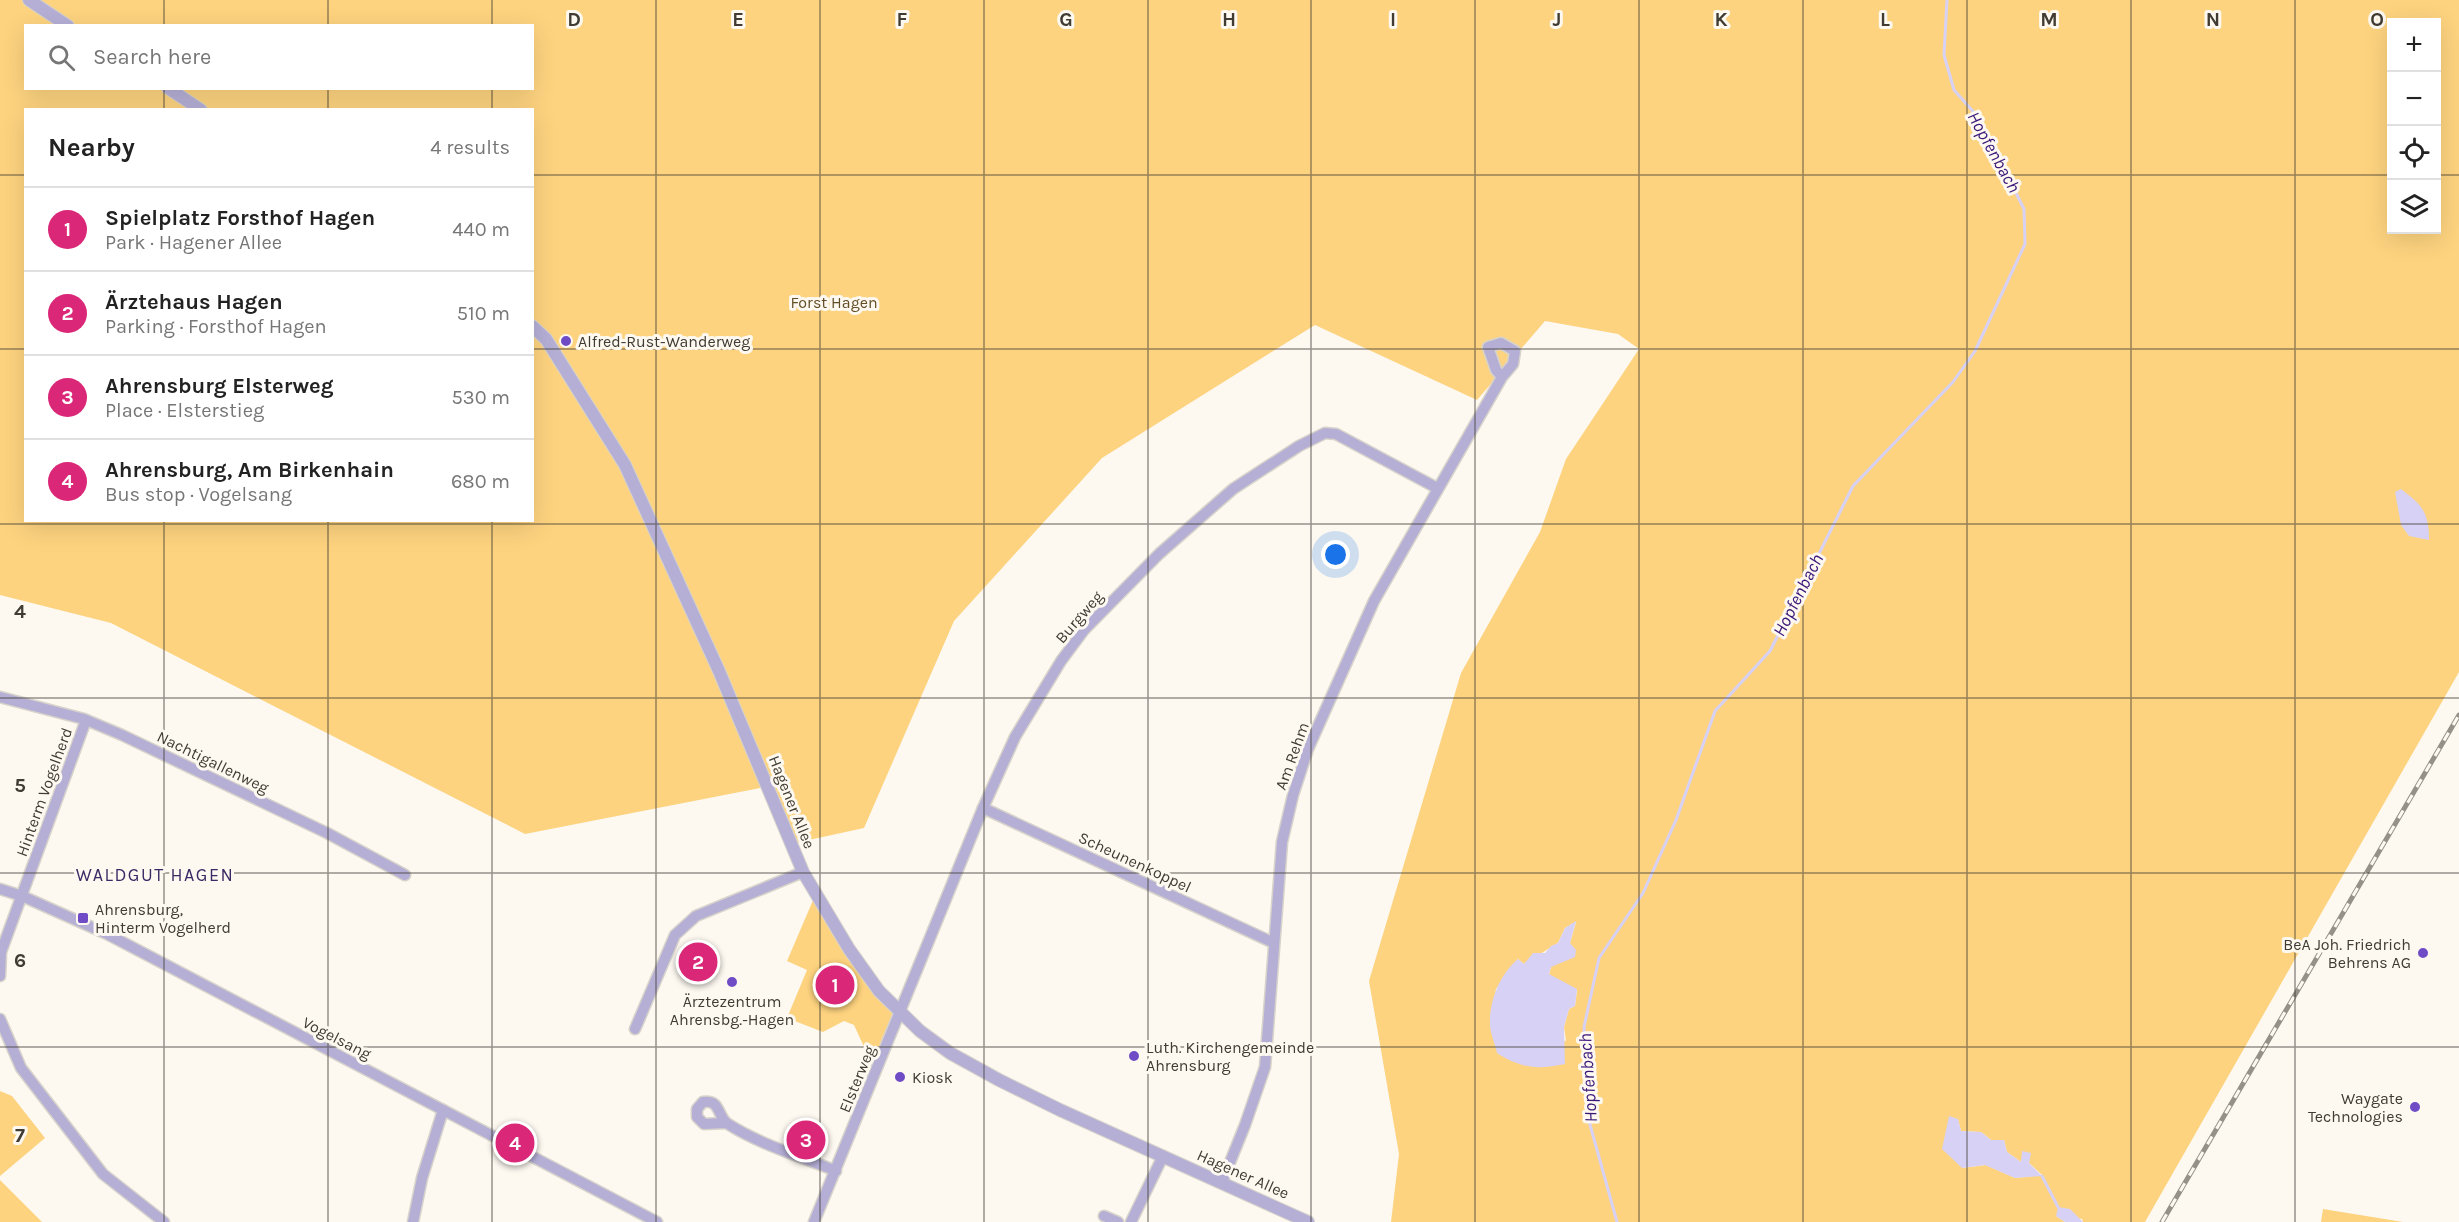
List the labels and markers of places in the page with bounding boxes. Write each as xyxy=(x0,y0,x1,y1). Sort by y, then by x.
place label: Alfred-Rust-Wanderweg xyxy=(578,332,750,351)
marker: Alfred-Rust-Wanderweg xyxy=(559,334,573,348)
place label: Ahrensburg, Hinterm Vogelherd xyxy=(95,900,231,937)
marker: Ahrensburg, Hinterm Vogelherd xyxy=(76,911,90,925)
place label: BeA Joh. Friedrich Behrens AG xyxy=(2283,935,2411,972)
pin: 2 xyxy=(678,940,718,984)
marker: BeA Joh. Friedrich Behrens AG xyxy=(2416,946,2430,960)
pin: 1 xyxy=(816,962,854,1008)
marker: Ärztezentrum Ahrensbg.-Hagen xyxy=(725,975,739,989)
place label: Ärztezentrum Ahrensbg.-Hagen xyxy=(670,992,794,1029)
place label: Luth. Kirchengemeinde Ahrensburg xyxy=(1146,1038,1314,1075)
marker: Luth. Kirchengemeinde Ahrensburg xyxy=(1127,1049,1141,1063)
place label: Kiosk xyxy=(912,1068,953,1087)
marker: Kiosk xyxy=(893,1070,907,1084)
place label: Waygate Technologies xyxy=(2308,1089,2403,1126)
marker: Waygate Technologies xyxy=(2408,1100,2422,1114)
pin: 3 xyxy=(786,1118,826,1162)
pin: 4 xyxy=(496,1120,534,1166)

